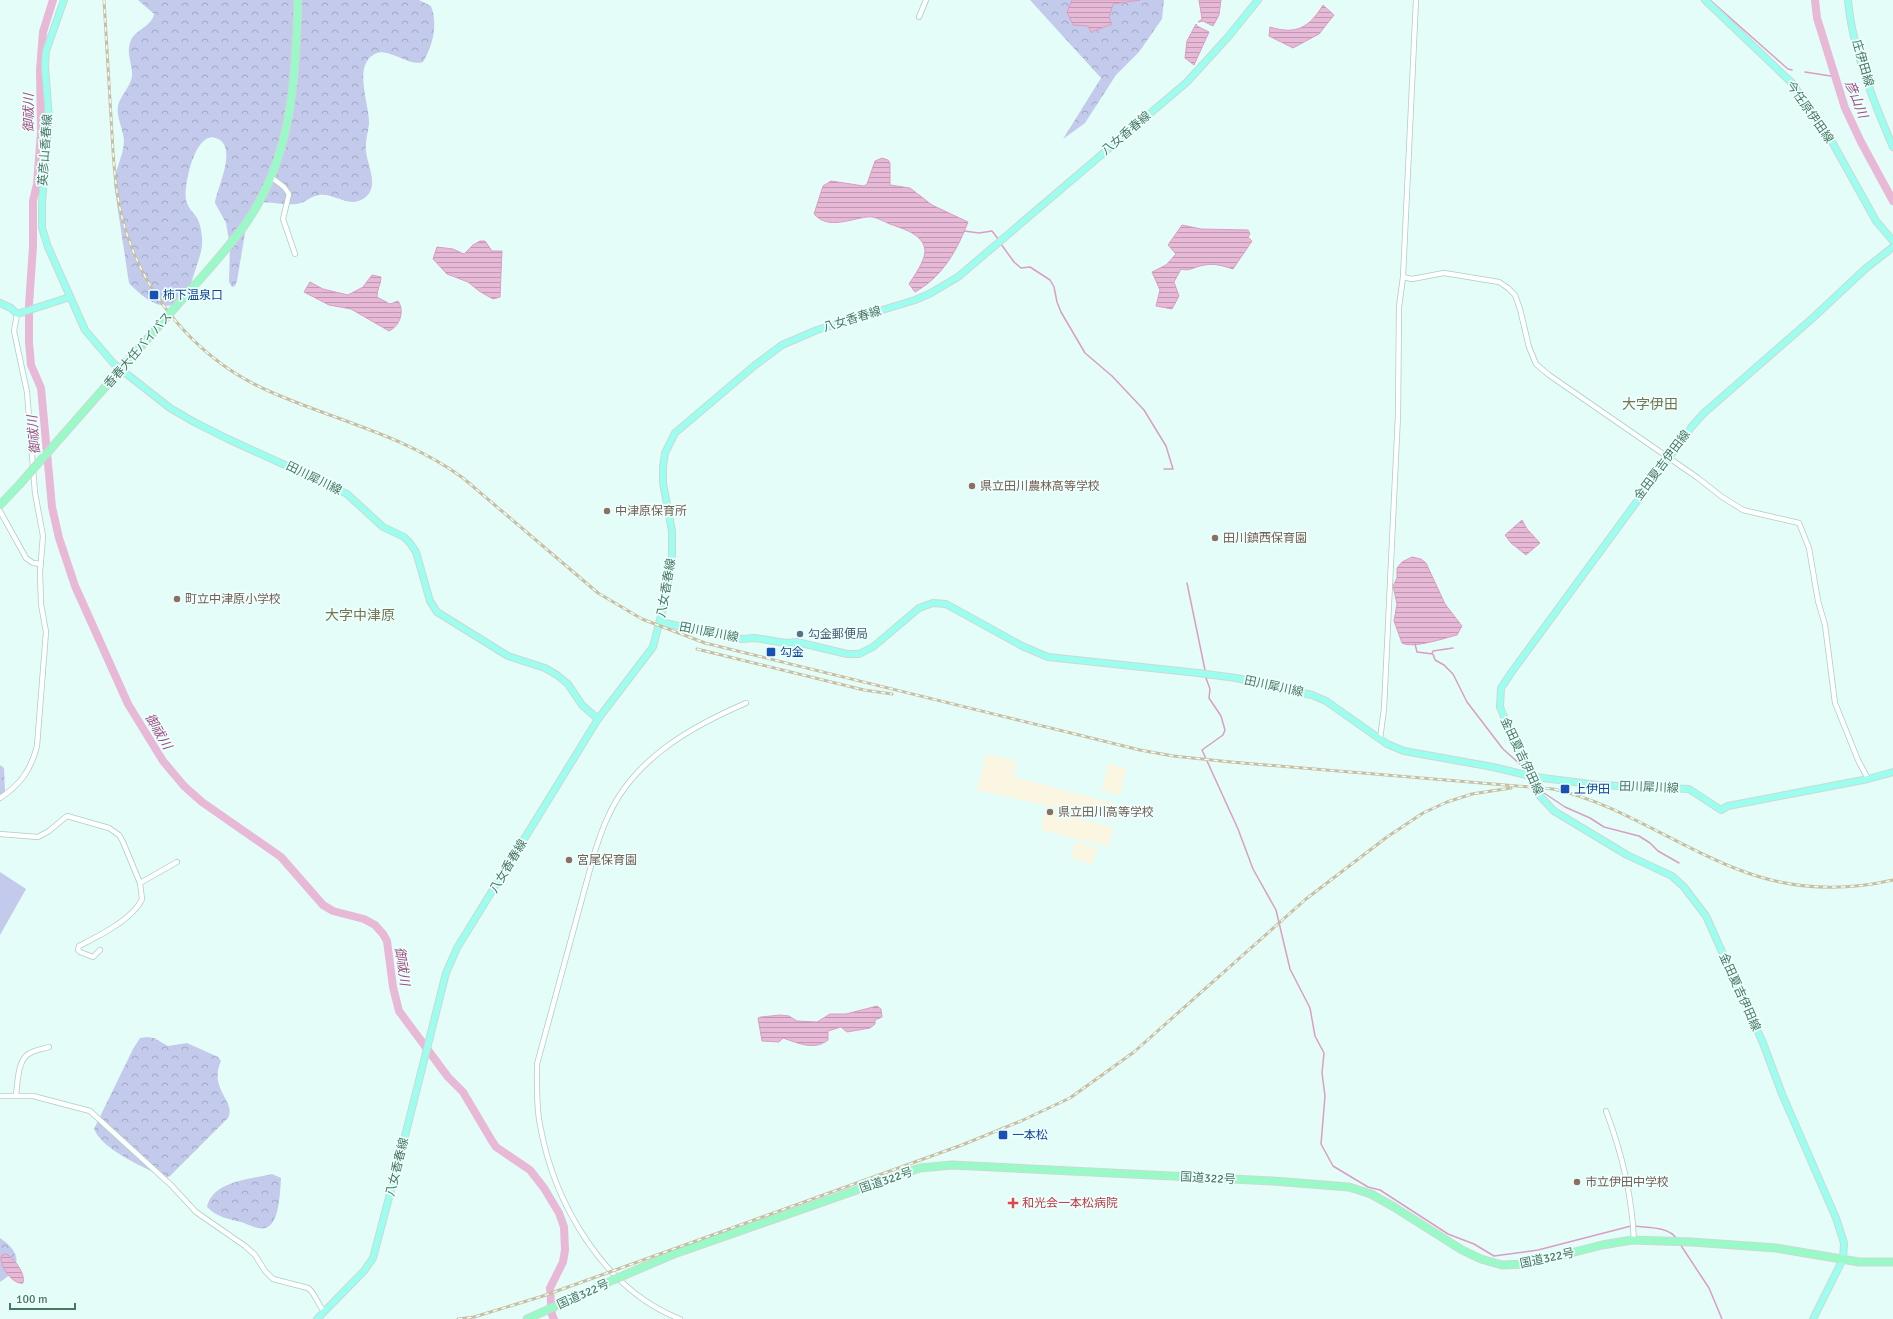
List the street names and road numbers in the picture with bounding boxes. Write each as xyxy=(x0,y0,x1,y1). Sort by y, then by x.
street label: 庄伊田線 xyxy=(1849,38,1876,88)
street label: 今任原伊田線 xyxy=(1783,78,1836,146)
street label: 八女香春線 xyxy=(1099,108,1154,158)
street label: 英彦山香春線 xyxy=(36,114,55,186)
street label: 八女香春線 xyxy=(821,304,883,335)
street label: 香春大任バイパス xyxy=(101,309,175,391)
street label: 金田夏吉伊田線 xyxy=(1631,427,1694,503)
street label: 田川犀川線 xyxy=(284,459,344,498)
street label: 八女香春線 xyxy=(654,557,679,619)
street label: 田川犀川線 xyxy=(678,619,740,646)
street label: 田川犀川線 xyxy=(1243,673,1305,700)
street label: 金田夏吉伊田線 xyxy=(1497,715,1546,797)
street label: 田川犀川線 xyxy=(1619,779,1679,796)
street label: 八女香春線 xyxy=(487,837,530,896)
street label: 金田夏吉伊田線 xyxy=(1716,951,1763,1034)
street label: 八女香春線 xyxy=(383,1136,412,1198)
street label: 国道322号 xyxy=(858,1164,915,1197)
street label: 国道322号 xyxy=(1180,1170,1236,1187)
street label: 国道322号 xyxy=(1518,1245,1576,1272)
street label: 国道322号 xyxy=(555,1276,612,1313)

